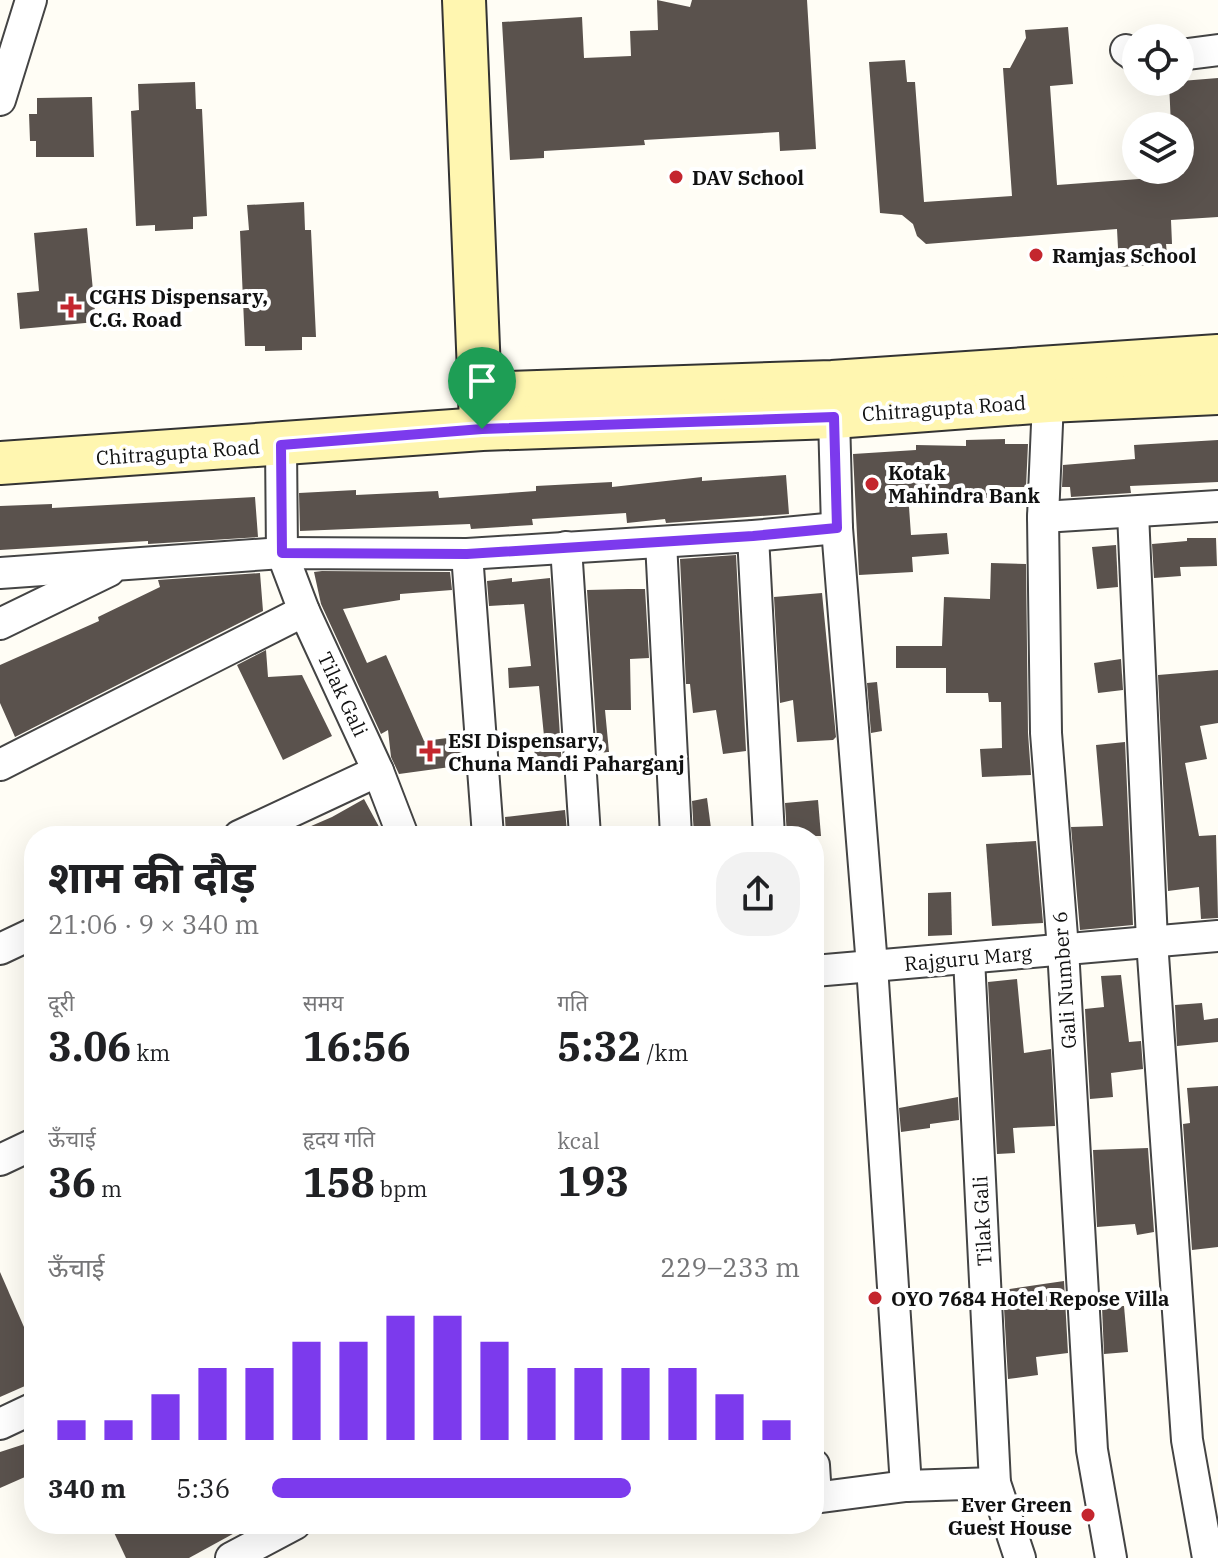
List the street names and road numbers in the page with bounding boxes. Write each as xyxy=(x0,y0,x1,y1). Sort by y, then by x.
street label: Chitragupta Road xyxy=(861,389,1027,427)
street label: Chitragupta Road xyxy=(95,433,261,471)
street label: Tilak Gali xyxy=(312,647,374,741)
street label: Gali Number 6 xyxy=(1046,910,1082,1050)
street label: Rajguru Marg xyxy=(903,939,1033,977)
street label: Tilak Gali xyxy=(966,1175,998,1267)

